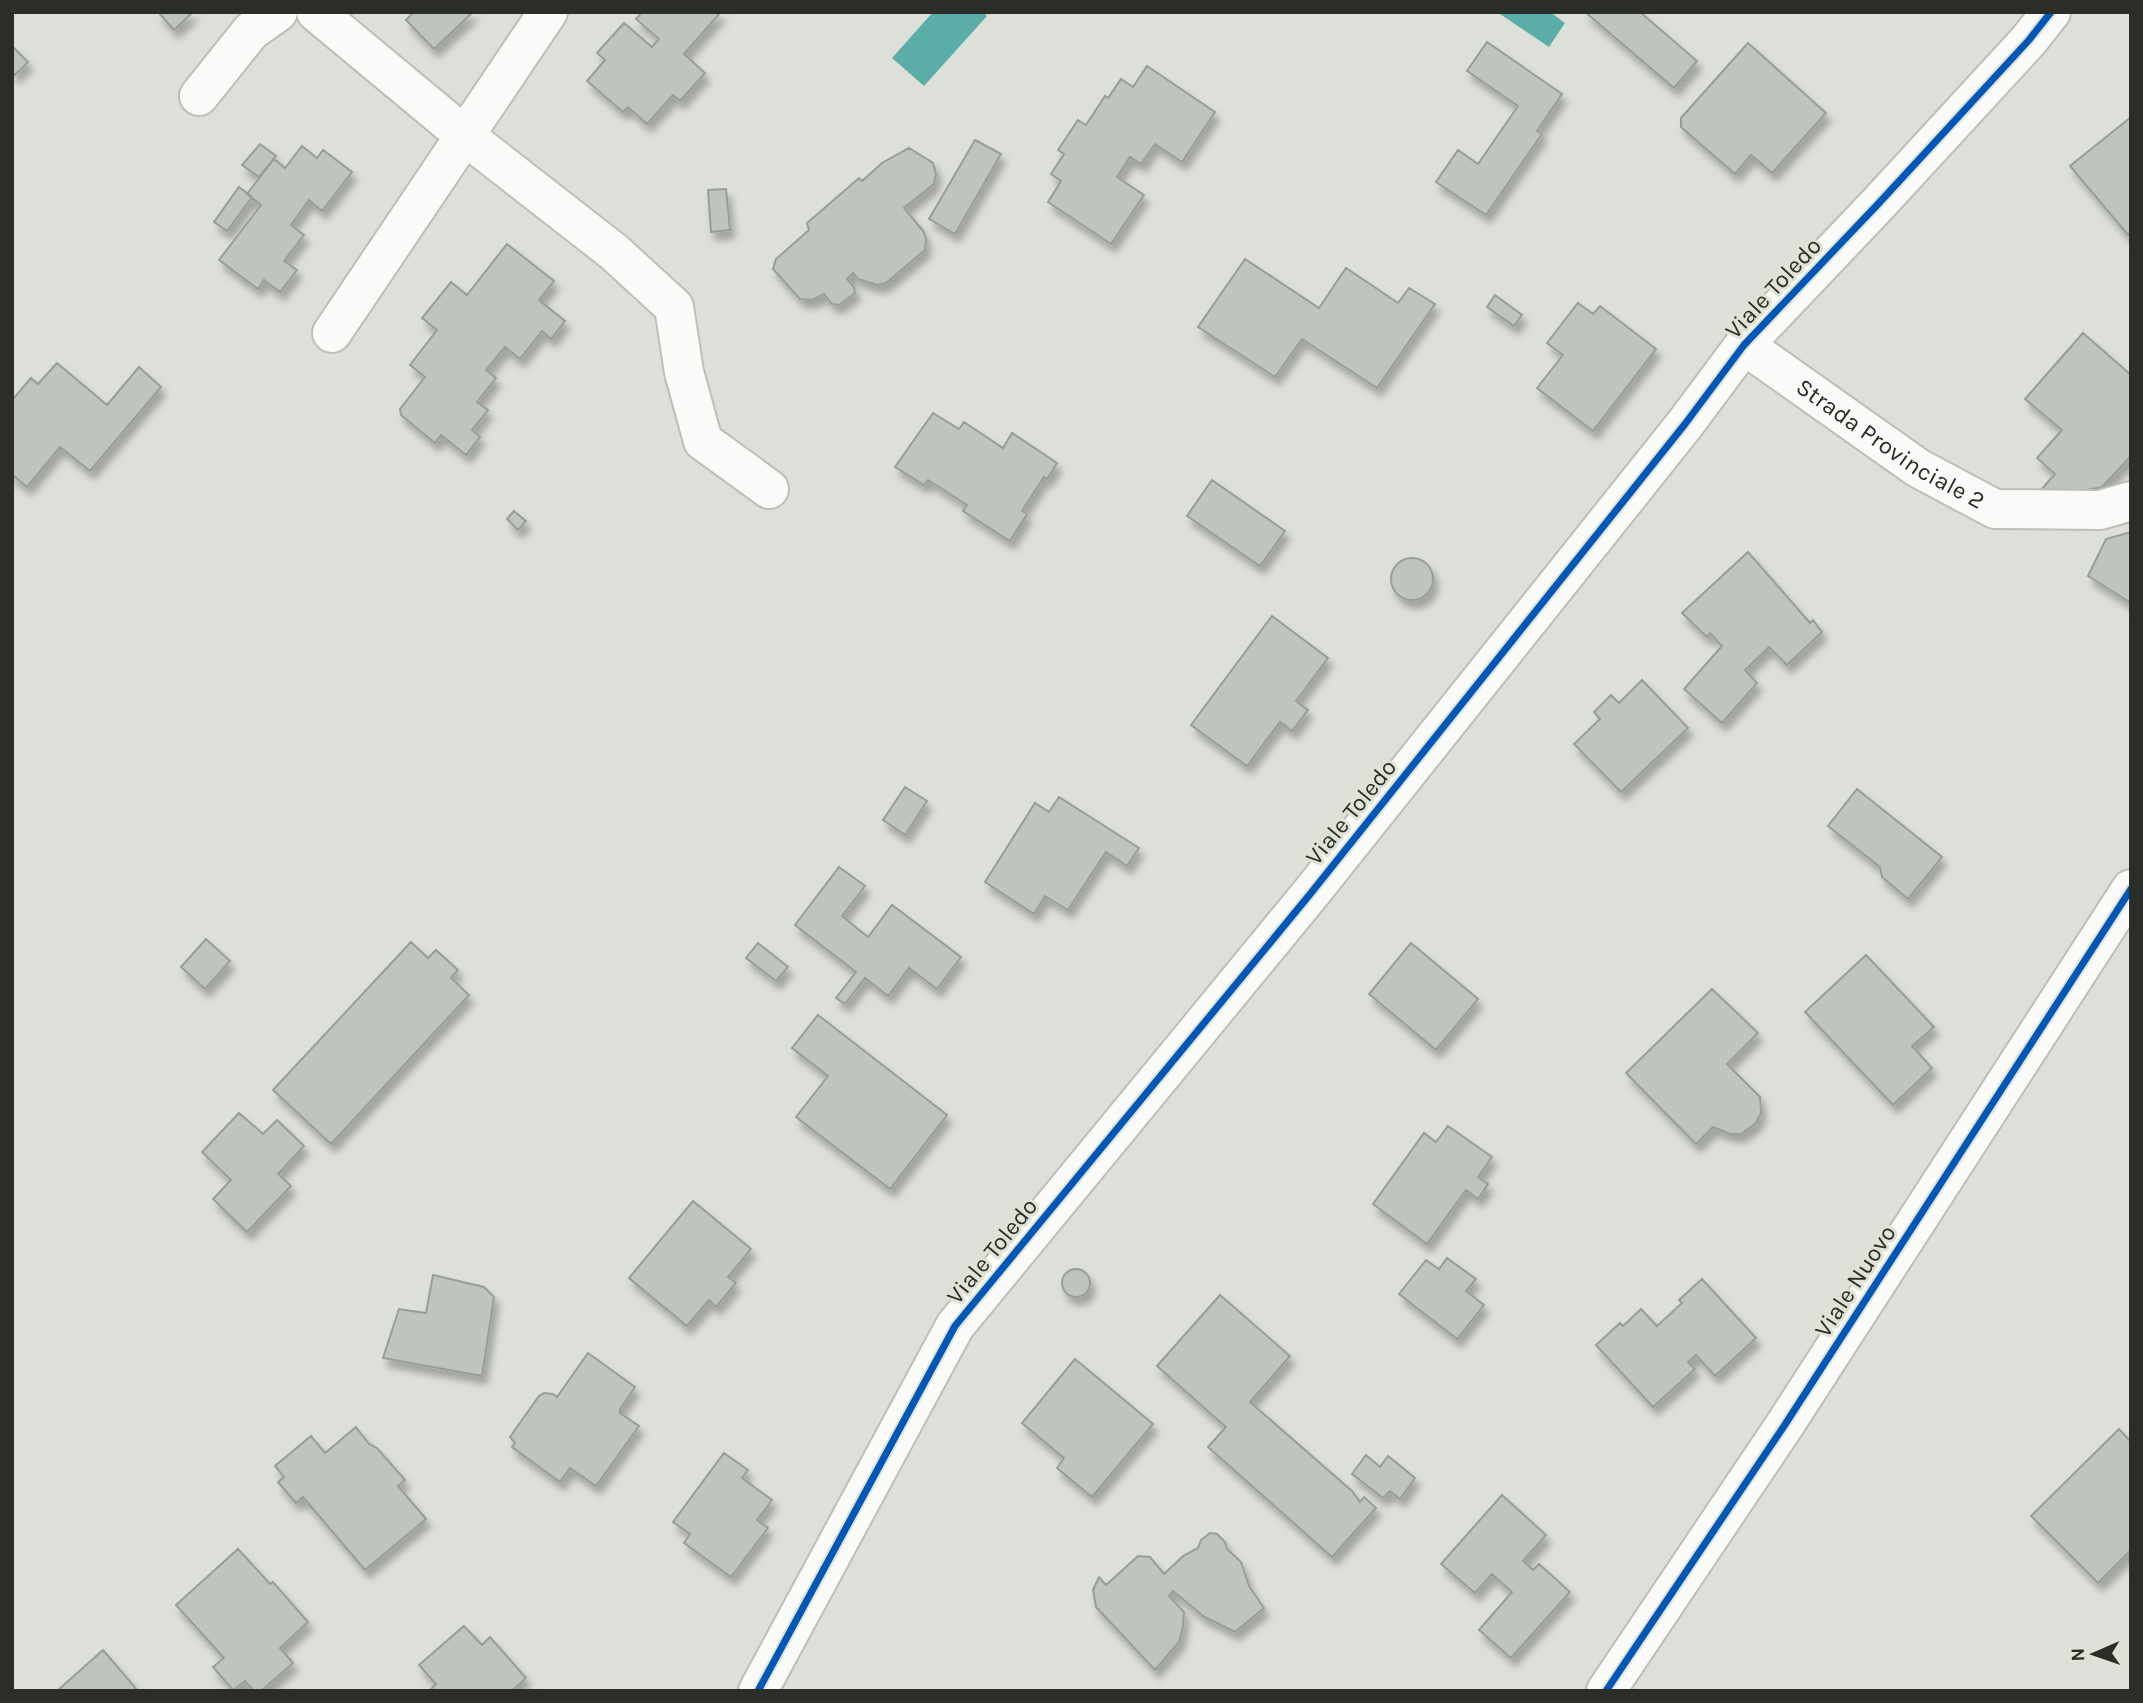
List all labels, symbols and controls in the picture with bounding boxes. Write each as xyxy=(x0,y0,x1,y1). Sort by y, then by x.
street label: Viale Toledo xyxy=(1719,232,1827,344)
street label: Strada Provinciale 2 xyxy=(1791,373,1989,515)
street label: Viale Toledo xyxy=(1300,753,1402,871)
street label: Viale Toledo xyxy=(941,1192,1043,1310)
street label: Viale Nuovo xyxy=(1808,1220,1902,1342)
north arrow xyxy=(2059,1619,2129,1689)
text: N xyxy=(2067,1647,2089,1662)

